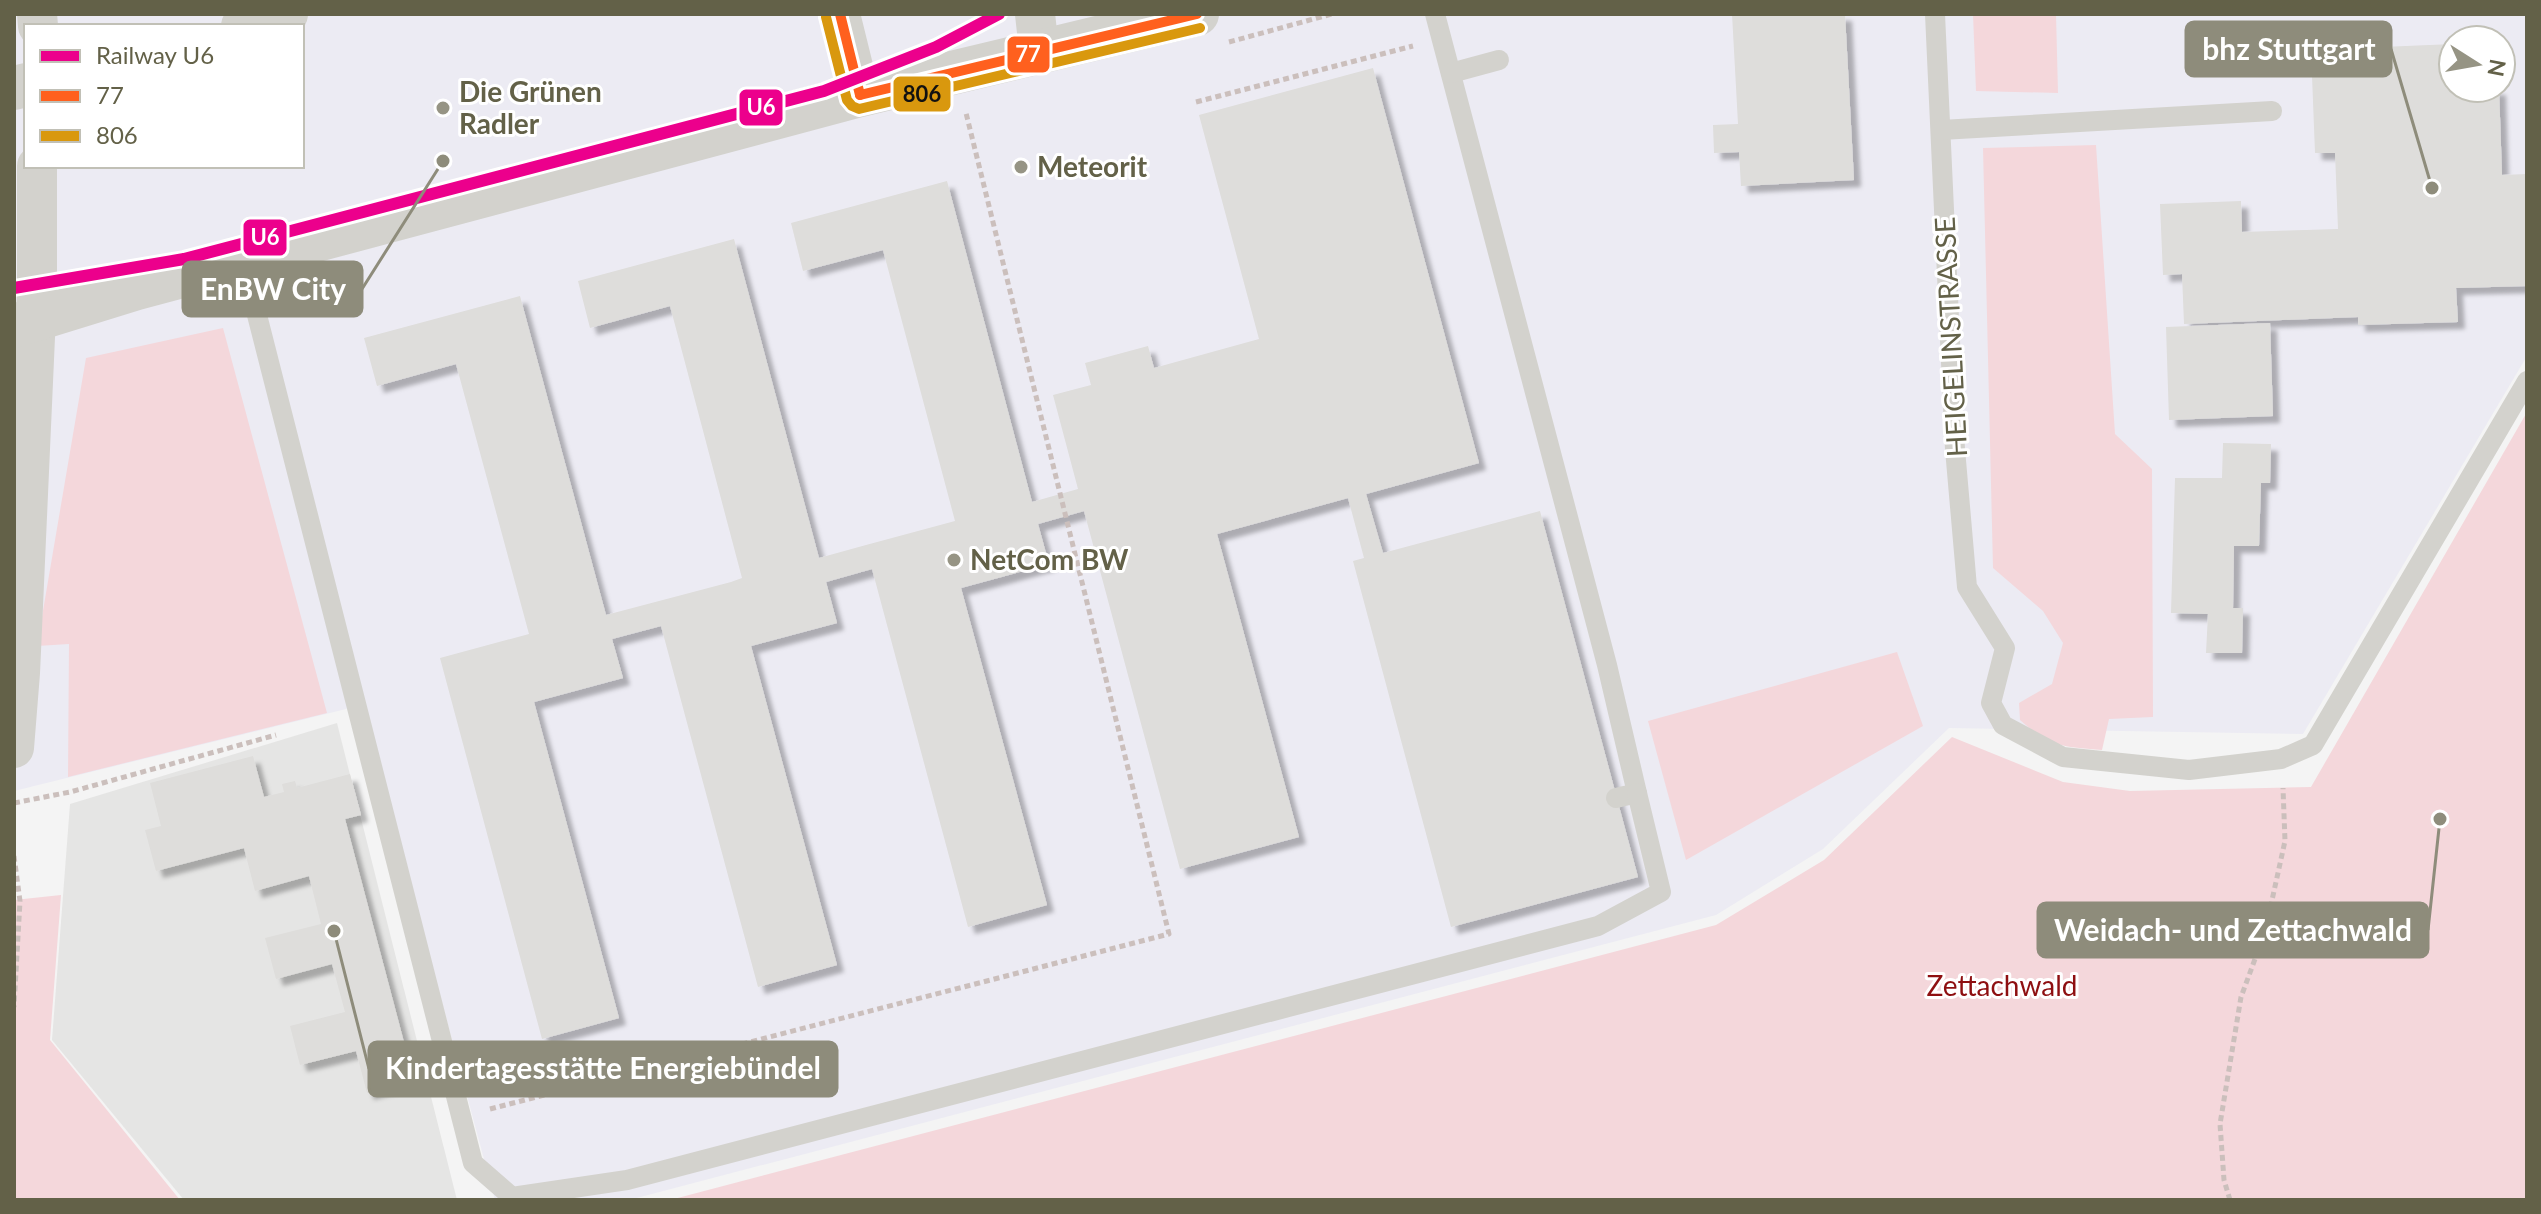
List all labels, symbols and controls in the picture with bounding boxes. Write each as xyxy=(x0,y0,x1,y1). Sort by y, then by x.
callout: bhz Stuttgart xyxy=(2186,22,2391,76)
legend xyxy=(24,24,304,168)
north arrow xyxy=(2437,24,2517,104)
text: bhz Stuttgart xyxy=(2202,30,2376,66)
line badge: 77 xyxy=(1006,35,1051,74)
text: Railway U6 xyxy=(96,40,214,69)
text: 77 xyxy=(1015,40,1041,67)
text: N xyxy=(2482,57,2512,79)
place label: Die Grünen Radler xyxy=(459,74,602,140)
line badge: 806 xyxy=(892,75,952,113)
text: 77 xyxy=(96,80,124,109)
text: 806 xyxy=(903,80,941,107)
line badge: U6 xyxy=(738,88,784,127)
text: U6 xyxy=(746,93,776,120)
marker: Die Grünen Radler xyxy=(434,99,452,117)
text: 806 xyxy=(96,120,138,149)
place label: Meteorit xyxy=(1037,149,1148,183)
marker: Meteorit xyxy=(1012,158,1030,176)
street label: HEIGELINSTRASSE xyxy=(1927,216,1973,458)
line badge: U6 xyxy=(242,218,288,257)
text: U6 xyxy=(250,223,280,250)
callout: EnBW City xyxy=(183,262,362,316)
text: EnBW City xyxy=(200,270,346,306)
place label: NetCom BW xyxy=(970,542,1129,576)
marker: NetCom BW xyxy=(945,551,963,569)
callout: Weidach- und Zettachwald xyxy=(2038,903,2428,957)
text: Weidach- und Zettachwald xyxy=(2054,911,2412,947)
park label: Zettachwald xyxy=(1927,968,2077,1002)
callout: Kindertagesstätte Energiebündel xyxy=(369,1042,837,1096)
text: Kindertagesstätte Energiebündel xyxy=(385,1049,821,1085)

